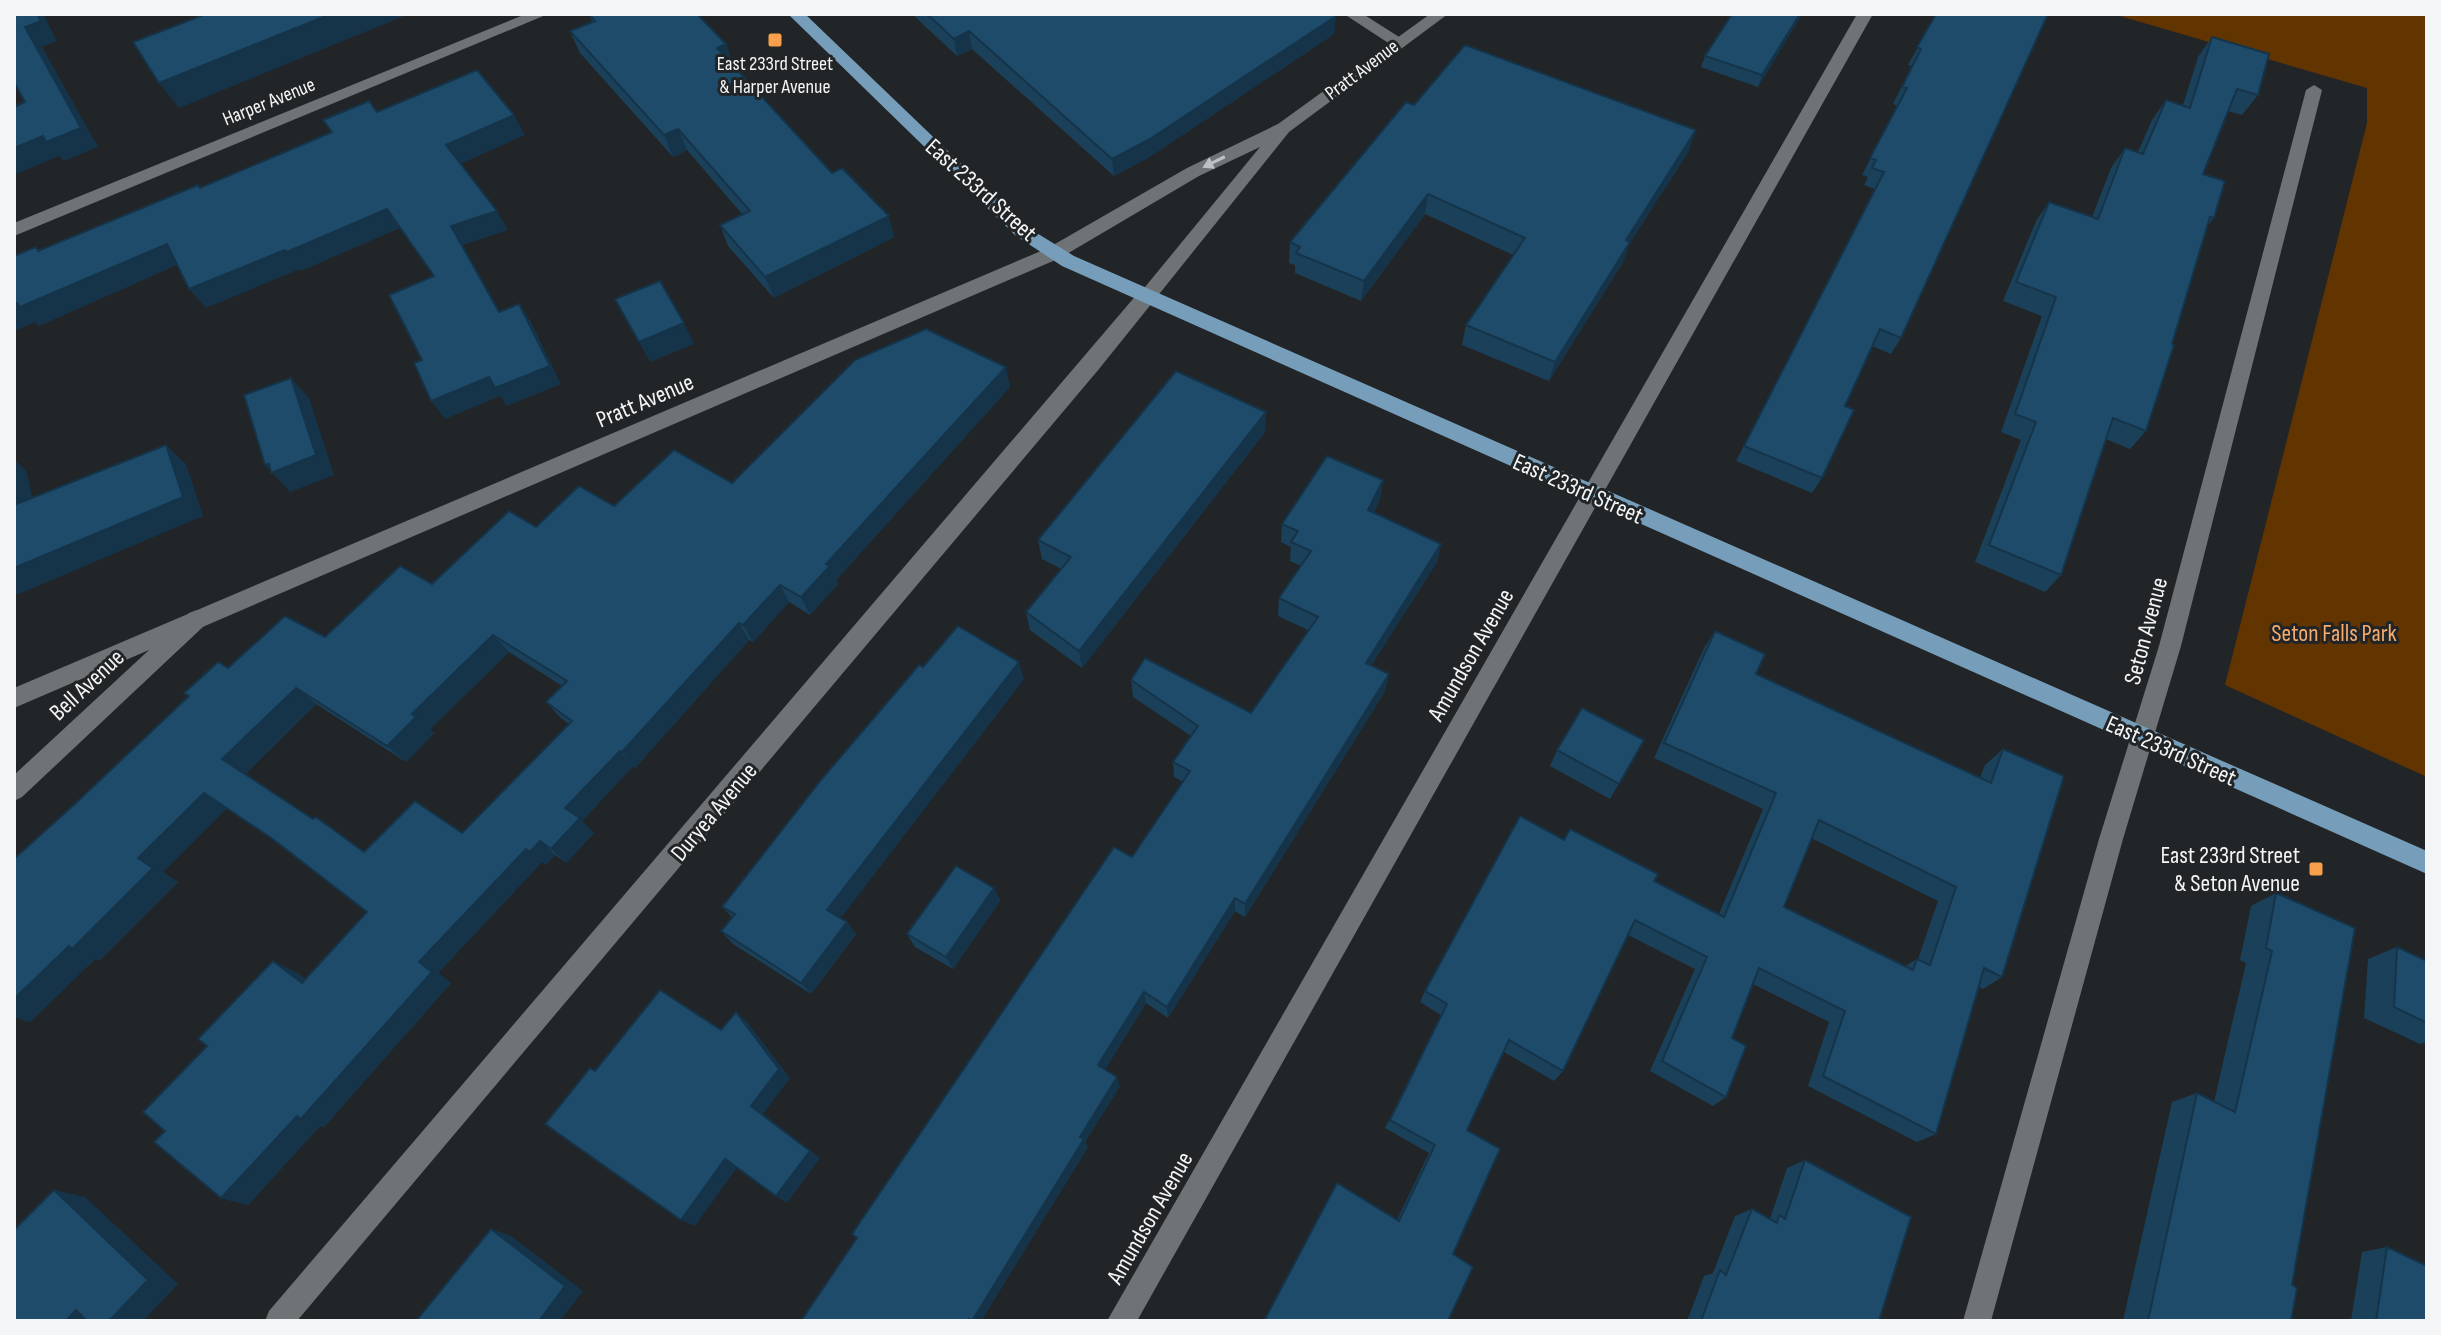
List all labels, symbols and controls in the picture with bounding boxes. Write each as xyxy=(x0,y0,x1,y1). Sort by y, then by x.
marker: East 233rd Street & Harper Avenue xyxy=(766,31,784,49)
street label: Pratt Avenue xyxy=(1321,35,1403,105)
place label: East 233rd Street & Harper Avenue xyxy=(717,52,833,99)
street label: Harper Avenue xyxy=(219,73,319,131)
street label: East 233rd Street xyxy=(919,133,1043,247)
one-way arrow xyxy=(1203,155,1226,169)
street label: Pratt Avenue xyxy=(592,368,698,434)
street label: East 233rd Street xyxy=(1508,447,1648,531)
street label: Seton Avenue xyxy=(2118,574,2174,688)
street label: Amundson Avenue xyxy=(1421,584,1521,727)
park label: Seton Falls Park xyxy=(2271,619,2397,648)
street label: Bell Avenue xyxy=(44,643,130,727)
street label: East 233rd Street xyxy=(2101,709,2241,793)
street label: Duryea Avenue xyxy=(665,757,763,867)
place label: East 233rd Street & Seton Avenue xyxy=(2160,841,2300,898)
marker: East 233rd Street & Seton Avenue xyxy=(2307,860,2325,878)
street label: Amundson Avenue xyxy=(1100,1147,1200,1290)

